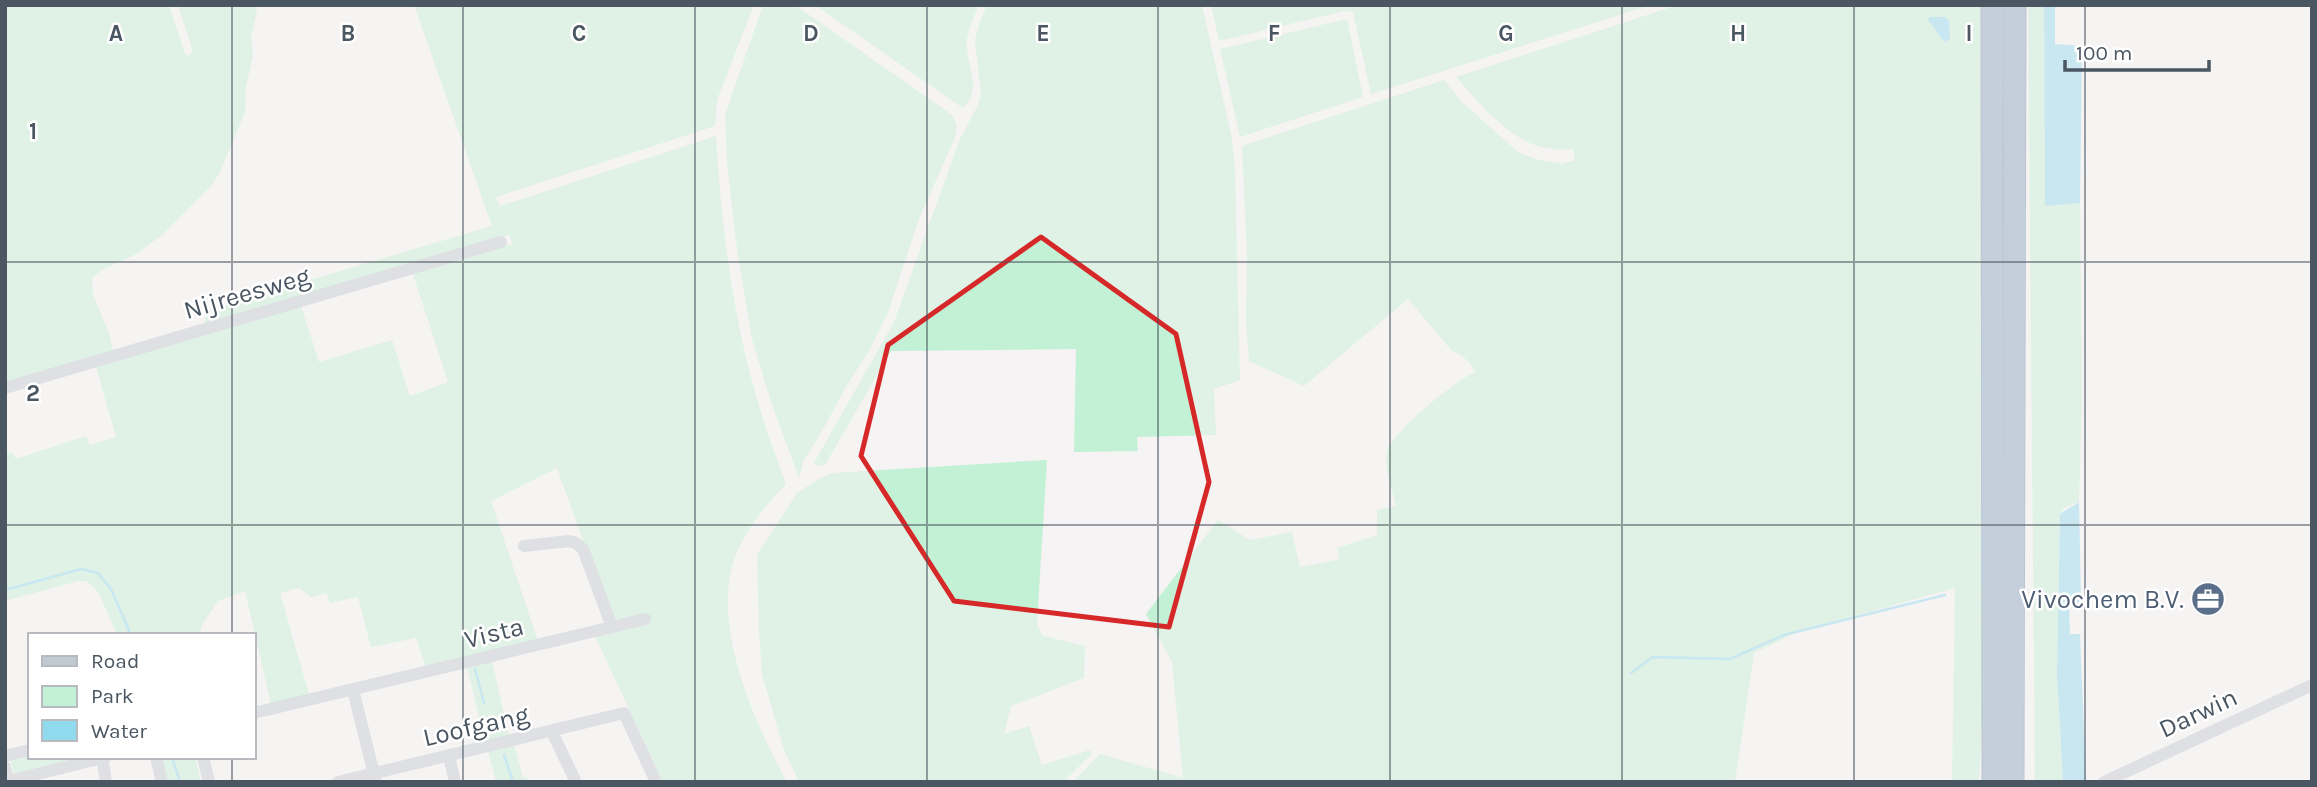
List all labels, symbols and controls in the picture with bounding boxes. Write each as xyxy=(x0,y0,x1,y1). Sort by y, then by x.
text: A xyxy=(109,20,123,47)
text: B xyxy=(341,20,355,47)
text: C xyxy=(572,20,586,47)
text: D xyxy=(803,20,819,47)
text: E xyxy=(1036,20,1050,47)
text: F xyxy=(1268,20,1280,47)
text: G xyxy=(1498,20,1514,47)
text: H xyxy=(1730,20,1746,47)
text: I xyxy=(1965,20,1973,47)
scale bar xyxy=(2065,28,2208,72)
text: 100 m xyxy=(2076,41,2133,65)
text: 1 xyxy=(29,118,37,145)
street label: Nijreesweg xyxy=(180,260,314,326)
text: 2 xyxy=(26,380,40,407)
office icon: Vivochem B.V. xyxy=(2189,580,2227,618)
place label: Vivochem B.V. xyxy=(2021,584,2184,615)
street label: Vista xyxy=(461,611,527,655)
legend xyxy=(28,633,256,759)
text: Road xyxy=(91,649,139,673)
street label: Darwin xyxy=(2154,681,2242,745)
text: Park xyxy=(91,684,134,708)
street label: Loofgang xyxy=(420,699,532,753)
text: Water xyxy=(91,719,147,743)

